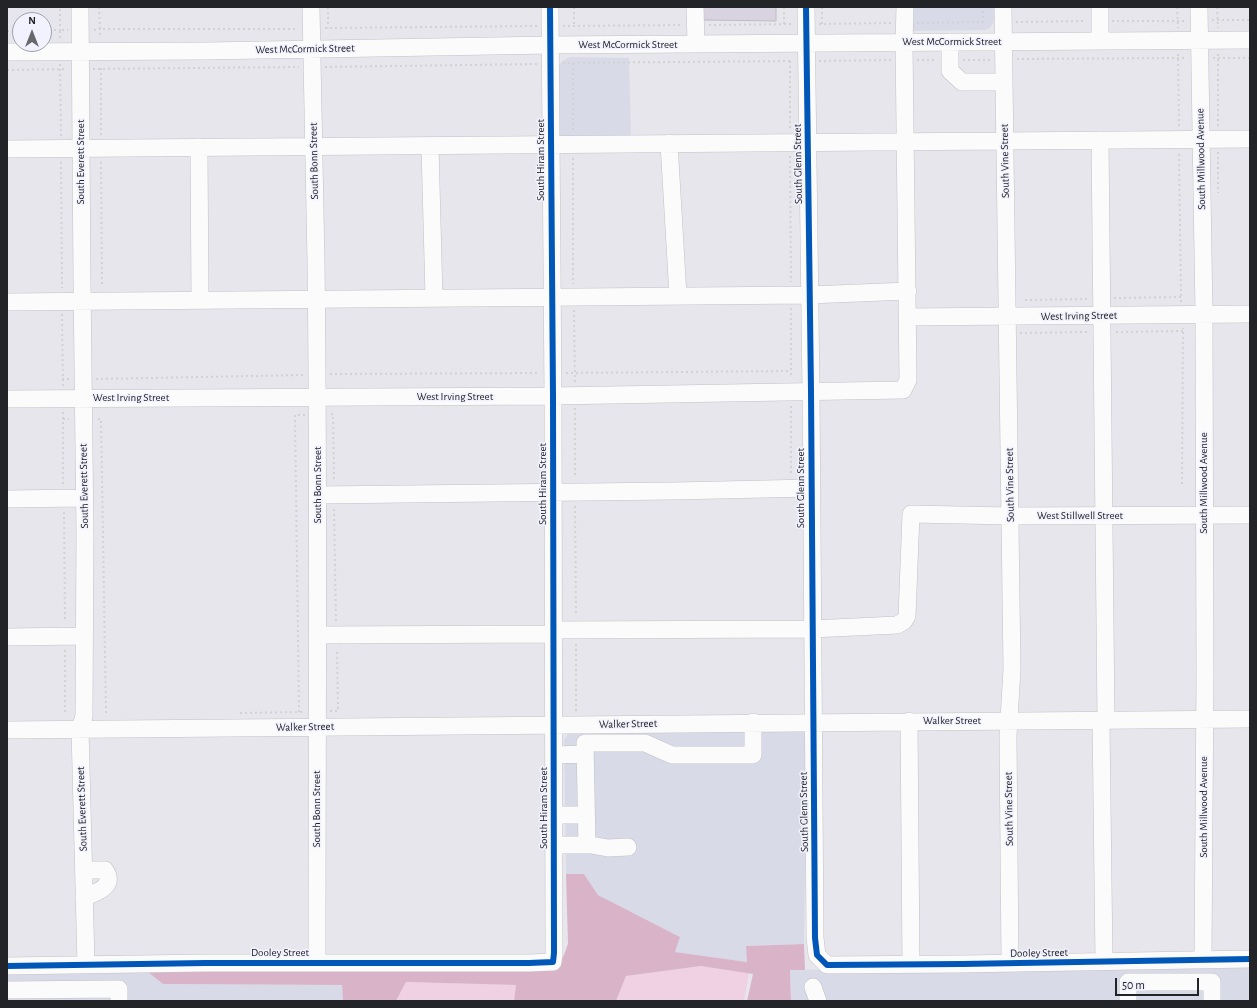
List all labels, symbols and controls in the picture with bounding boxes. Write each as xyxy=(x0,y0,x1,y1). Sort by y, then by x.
north arrow xyxy=(12,12,52,52)
text: N xyxy=(28,15,36,26)
street label: West McCormick Street xyxy=(902,35,1002,49)
street label: West McCormick Street xyxy=(578,38,678,52)
street label: West McCormick Street xyxy=(255,42,355,56)
street label: South Millwood Avenue xyxy=(1194,108,1208,210)
street label: South Hiram Street xyxy=(534,119,548,201)
street label: South Everett Street xyxy=(74,120,88,204)
street label: South Bonn Street xyxy=(307,122,321,200)
street label: South Glenn Street xyxy=(791,124,805,204)
street label: South Vine Street xyxy=(998,124,1012,198)
street label: West Irving Street xyxy=(1041,309,1117,323)
street label: West Irving Street xyxy=(417,390,493,404)
street label: West Irving Street xyxy=(93,391,169,405)
street label: South Millwood Avenue xyxy=(1197,432,1211,534)
street label: South Everett Street xyxy=(77,443,91,529)
street label: South Hiram Street xyxy=(536,443,550,525)
street label: South Bonn Street xyxy=(311,446,325,524)
street label: South Glenn Street xyxy=(794,448,808,528)
street label: South Vine Street xyxy=(1003,448,1017,522)
street label: West Stillwell Street xyxy=(1037,509,1123,523)
street label: Walker Street xyxy=(923,714,981,728)
street label: Walker Street xyxy=(599,717,657,731)
street label: Walker Street xyxy=(276,720,334,734)
street label: South Millwood Avenue xyxy=(1197,756,1211,858)
street label: South Everett Street xyxy=(74,766,90,852)
street label: South Hiram Street xyxy=(537,767,551,849)
street label: South Bonn Street xyxy=(310,770,324,848)
street label: South Glenn Street xyxy=(797,772,811,852)
street label: South Vine Street xyxy=(1002,772,1016,846)
street label: Dooley Street xyxy=(251,946,309,960)
street label: Dooley Street xyxy=(1010,946,1068,960)
scale bar xyxy=(1117,970,1201,996)
text: 50 m xyxy=(1122,979,1145,991)

